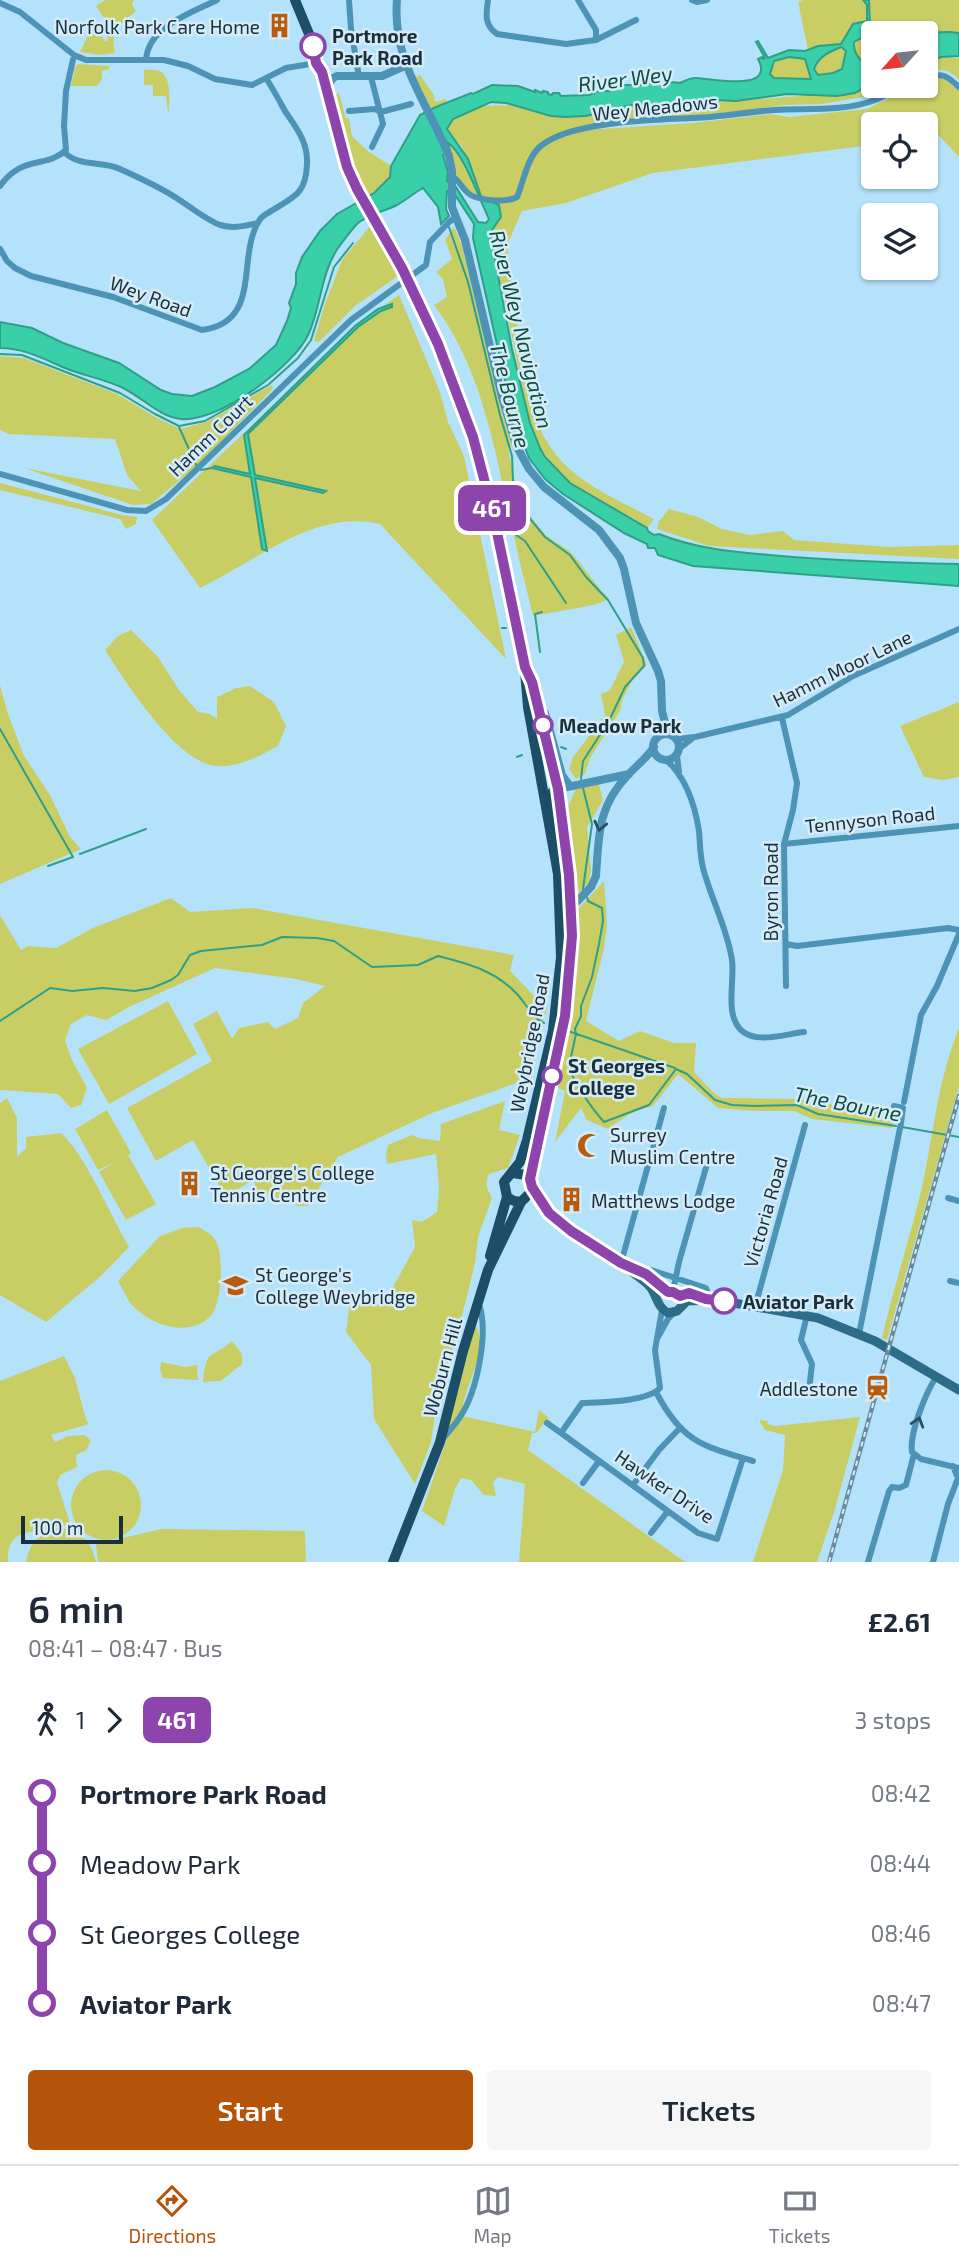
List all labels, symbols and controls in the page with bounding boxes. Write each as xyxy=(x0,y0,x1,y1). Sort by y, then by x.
building icon: Norfolk Park Care Home xyxy=(266,12,294,40)
place label: Norfolk Park Care Home xyxy=(55,15,260,38)
north arrow xyxy=(861,21,938,98)
map controls xyxy=(861,21,938,280)
place label: Portmore Park Road xyxy=(332,24,423,69)
marker: Portmore Park Road xyxy=(300,33,326,59)
water label: River Wey xyxy=(576,60,674,97)
street label: Wey Meadows xyxy=(591,89,719,125)
button: locate xyxy=(861,112,938,189)
button: layers xyxy=(861,203,938,280)
water label: River Wey Navigation xyxy=(484,227,559,431)
street label: Wey Road xyxy=(107,271,195,321)
water label: The Bourne xyxy=(486,339,536,451)
street label: Hamm Court xyxy=(163,389,257,481)
line badge: 461 xyxy=(452,485,532,531)
text: 461 xyxy=(472,493,512,522)
street label: Hamm Moor Lane xyxy=(769,624,915,712)
place label: Meadow Park xyxy=(559,714,682,737)
marker: Meadow Park xyxy=(533,715,553,735)
street label: Tennyson Road xyxy=(804,801,936,837)
one-way arrow xyxy=(594,820,609,832)
street label: Byron Road xyxy=(759,842,782,942)
street label: Weybridge Road xyxy=(504,972,554,1114)
place label: St Georges College xyxy=(568,1054,665,1099)
marker: St Georges College xyxy=(542,1066,562,1086)
water label: The Bourne xyxy=(792,1080,904,1126)
place label: Surrey Muslim Centre xyxy=(610,1123,735,1168)
mosque icon: Surrey Muslim Centre xyxy=(576,1131,604,1159)
street label: Victoria Road xyxy=(738,1154,792,1270)
place label: St George's College Tennis Centre xyxy=(210,1161,375,1206)
building icon: St George's College Tennis Centre xyxy=(176,1169,204,1197)
building icon: Matthews Lodge xyxy=(557,1186,585,1214)
place label: Matthews Lodge xyxy=(591,1189,736,1212)
place label: St George's College Weybridge xyxy=(255,1263,415,1308)
school or university icon: St George's College Weybridge xyxy=(221,1271,249,1299)
marker: Aviator Park xyxy=(711,1288,737,1314)
place label: Aviator Park xyxy=(743,1290,854,1313)
street label: Woburn Hill xyxy=(418,1315,466,1419)
station icon: Addlestone xyxy=(864,1374,892,1402)
place label: Addlestone xyxy=(760,1377,858,1400)
one-way arrow xyxy=(909,1416,924,1428)
street label: Hawker Drive xyxy=(611,1444,719,1528)
scale bar xyxy=(21,1513,122,1545)
text: 100 m xyxy=(32,1516,83,1539)
text: 6 min xyxy=(28,1585,124,1631)
text: £2.61 xyxy=(868,1606,931,1637)
text: 08:41 – 08:47 · Bus xyxy=(28,1634,222,1662)
icon: walk xyxy=(28,1701,66,1739)
icon: forward xyxy=(95,1701,133,1739)
text: 461 xyxy=(157,1705,197,1734)
text: 1 xyxy=(76,1706,85,1734)
text: 3 stops xyxy=(855,1706,931,1734)
text: Portmore Park Road xyxy=(80,1778,327,1809)
text: 08:42 xyxy=(871,1779,931,1807)
text: Meadow Park xyxy=(80,1848,241,1879)
text: 08:44 xyxy=(869,1849,931,1877)
text: St Georges College xyxy=(80,1918,300,1949)
text: 08:46 xyxy=(870,1919,931,1947)
text: Aviator Park xyxy=(80,1988,232,2019)
text: 08:47 xyxy=(872,1989,931,2017)
button: Start xyxy=(28,2070,473,2150)
button: Tickets xyxy=(487,2070,931,2150)
tab: Directions xyxy=(129,2182,216,2247)
tab: Map xyxy=(473,2182,512,2247)
tab: Tickets xyxy=(769,2182,830,2247)

